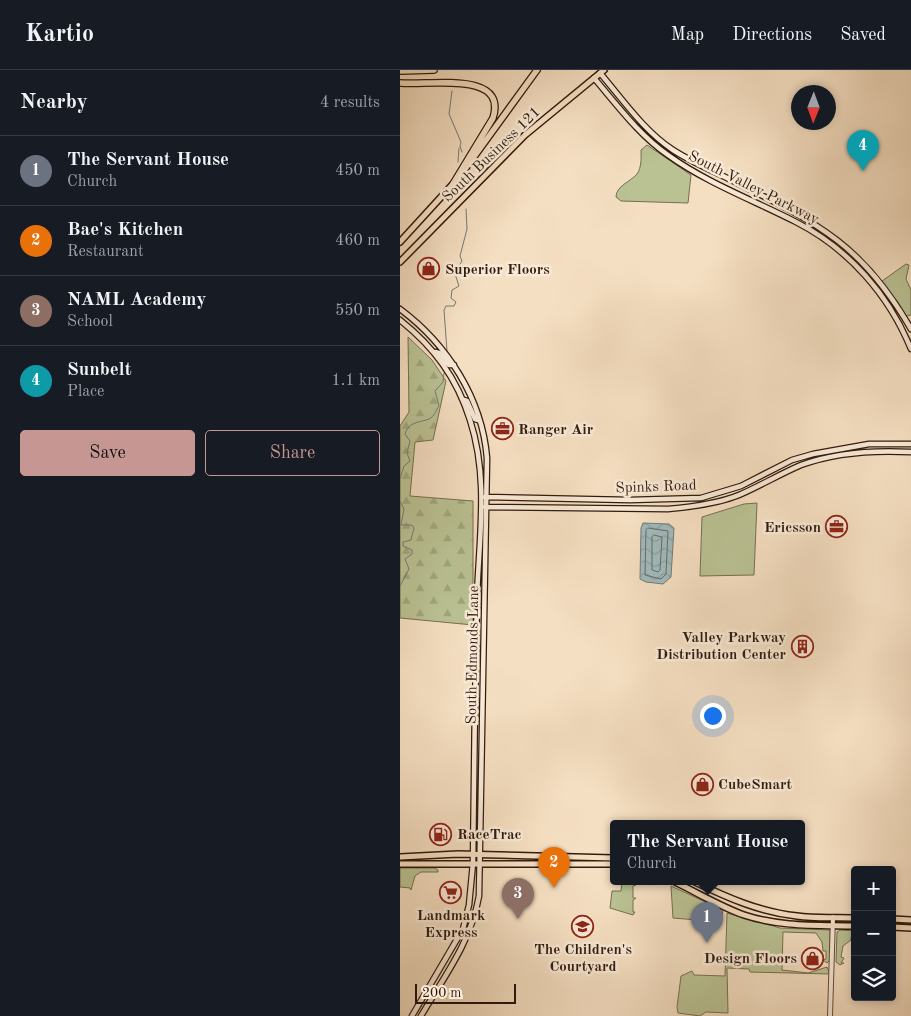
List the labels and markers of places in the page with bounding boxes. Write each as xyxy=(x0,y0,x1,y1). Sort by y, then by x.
pin: 4 xyxy=(847,130,879,171)
shop icon: Superior Floors xyxy=(417,257,441,281)
place label: Superior Floors xyxy=(445,263,550,278)
office icon: Ranger Air xyxy=(490,417,514,441)
place label: Ranger Air xyxy=(518,423,594,438)
office icon: Ericsson xyxy=(825,515,849,539)
place label: Ericsson xyxy=(764,521,821,536)
place label: Valley Parkway Distribution Center xyxy=(656,631,786,663)
building icon: Valley Parkway Distribution Center xyxy=(790,634,814,658)
shop icon: CubeSmart xyxy=(690,772,714,796)
place label: CubeSmart xyxy=(718,778,793,793)
fuel station icon: RaceTrac xyxy=(429,822,453,846)
place label: RaceTrac xyxy=(457,828,522,843)
pin: 2 xyxy=(538,847,570,888)
pin: 3 xyxy=(502,878,534,919)
supermarket icon: Landmark Express xyxy=(439,880,463,904)
pin: 1 xyxy=(691,902,723,943)
place label: Landmark Express xyxy=(417,909,486,941)
school or university icon: The Children's Courtyard xyxy=(571,914,595,938)
place label: The Children's Courtyard xyxy=(534,943,632,975)
shop icon: Design Floors xyxy=(801,946,825,970)
place label: Design Floors xyxy=(704,952,797,967)

